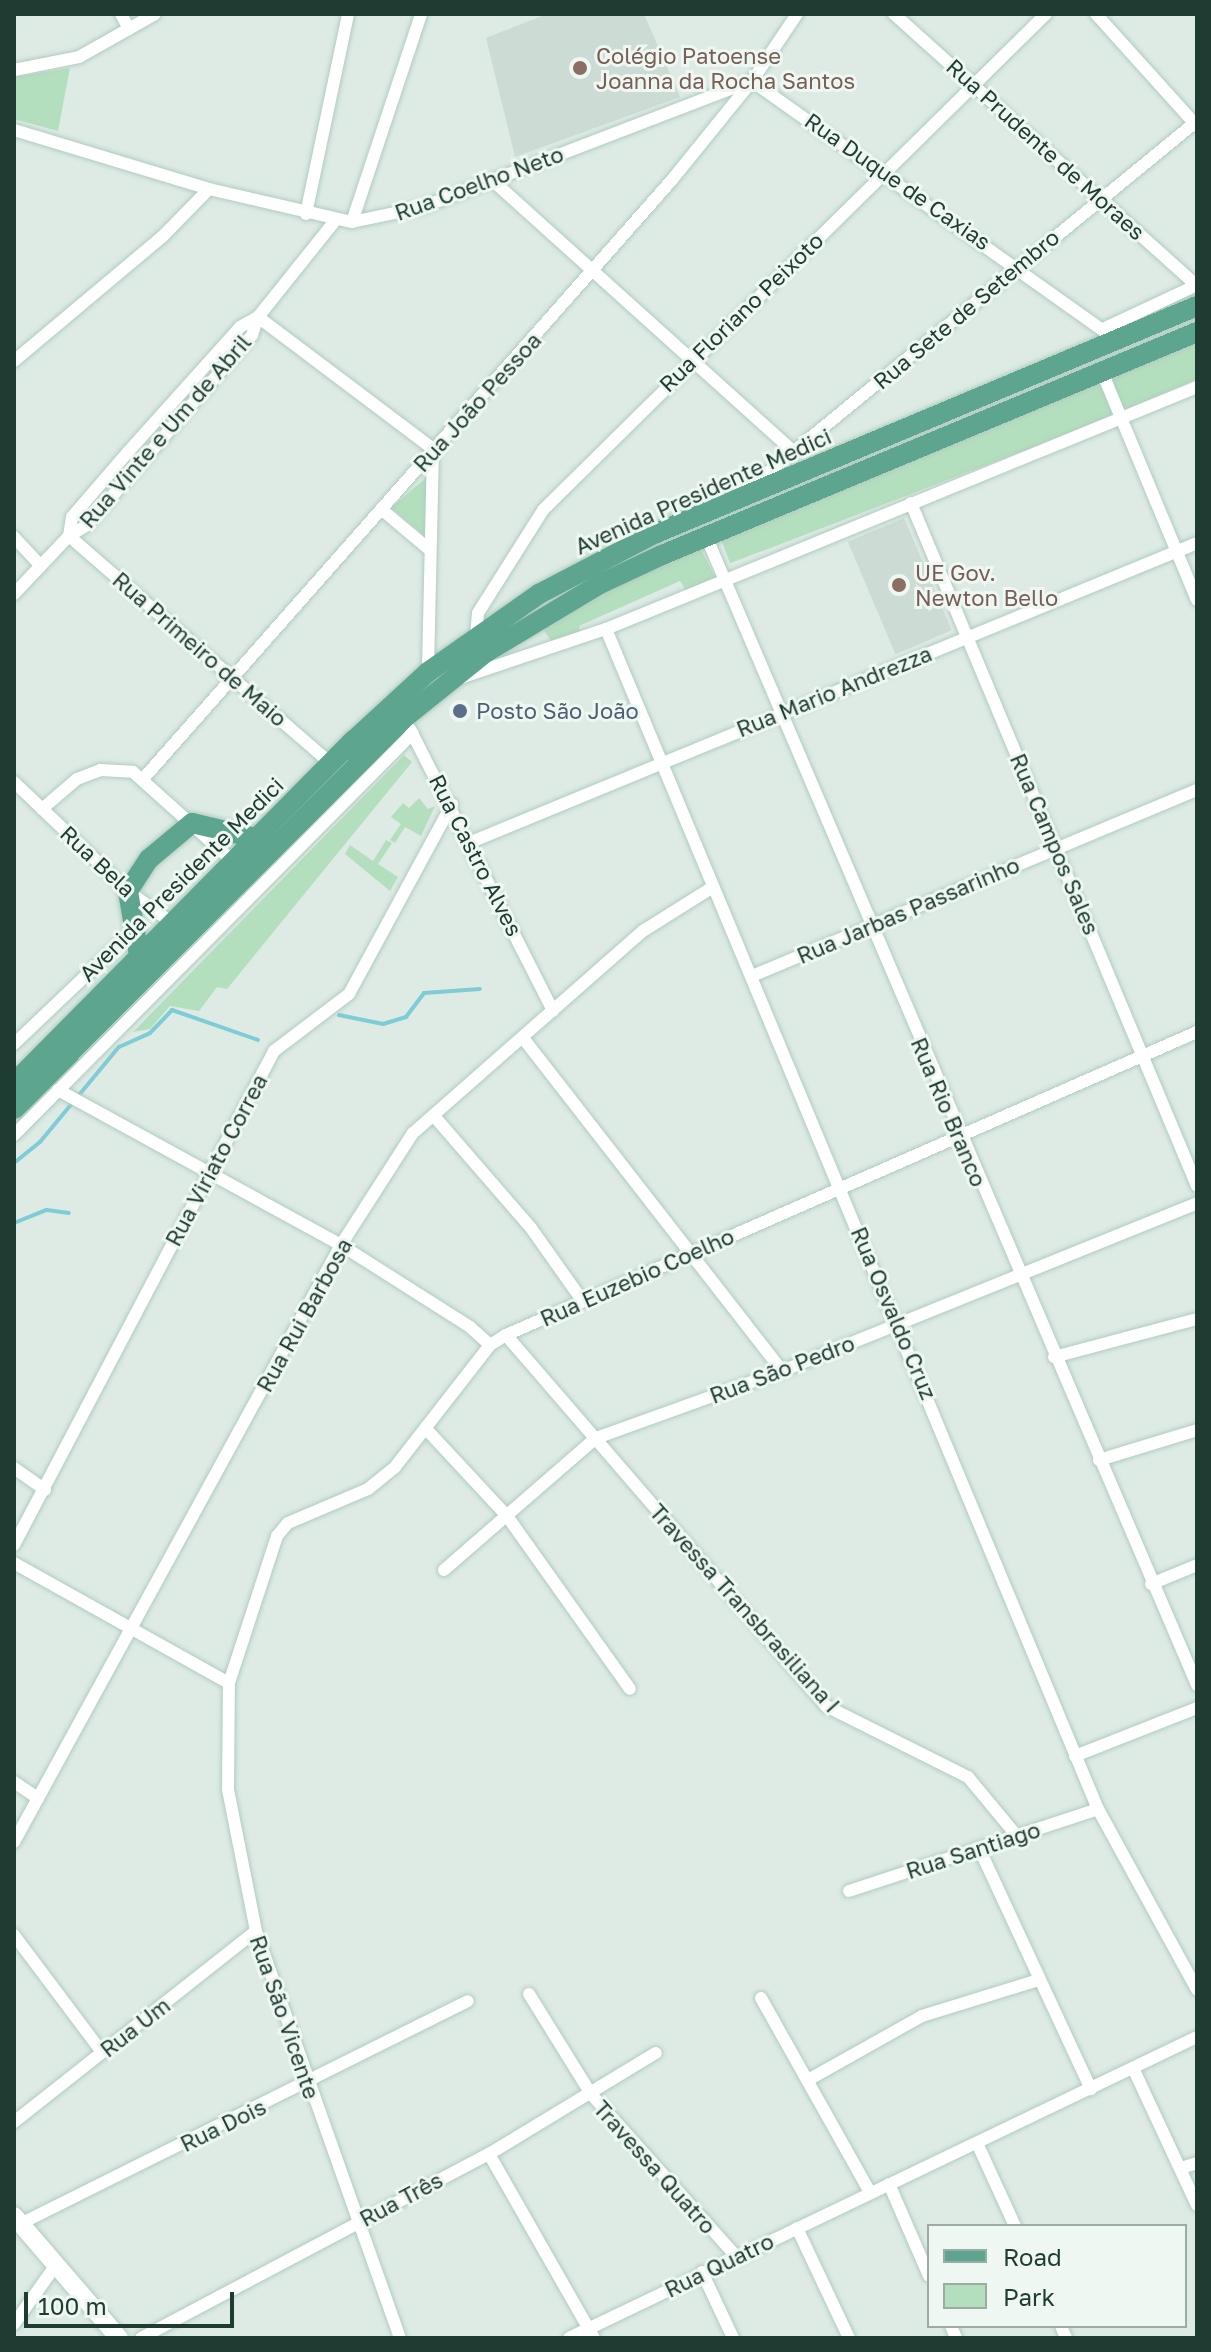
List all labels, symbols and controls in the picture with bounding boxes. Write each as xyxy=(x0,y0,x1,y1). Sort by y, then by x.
place label: Colégio Patoense Joanna da Rocha Santos xyxy=(596,42,855,94)
street label: Rua Prudente de Moraes xyxy=(941,53,1151,245)
marker: Colégio Patoense Joanna da Rocha Santos xyxy=(571,59,589,77)
street label: Rua Duque de Caxias xyxy=(800,107,996,255)
street label: Rua Coelho Neto xyxy=(391,140,567,226)
street label: Rua Sete de Setembro xyxy=(868,224,1064,394)
street label: Rua Floriano Peixoto xyxy=(654,227,828,397)
street label: Rua João Pessoa xyxy=(408,327,546,477)
street label: Rua Vinte e Um de Abril xyxy=(74,329,256,533)
street label: Avenida Presidente Medici xyxy=(571,422,835,560)
place label: UE Gov. Newton Bello xyxy=(915,559,1058,610)
street label: Rua Primeiro de Maio xyxy=(108,566,292,732)
marker: UE Gov. Newton Bello xyxy=(890,576,908,594)
street label: Rua Mario Andrezza xyxy=(732,640,936,742)
place label: Posto São João xyxy=(476,698,639,724)
marker: Posto São João xyxy=(451,702,469,720)
street label: Rua Campos Sales xyxy=(1005,749,1105,939)
street label: Rua Castro Alves xyxy=(424,770,528,940)
street label: Avenida Presidente Medici xyxy=(73,771,289,987)
street label: Rua Bela xyxy=(55,820,141,902)
street label: Rua Jarbas Passarinho xyxy=(793,851,1023,969)
street label: Rua Rio Branco xyxy=(906,1033,992,1191)
street label: Rua Viriato Correa xyxy=(160,1070,272,1250)
street label: Rua Euzebio Coelho xyxy=(536,1222,738,1332)
street label: Rua Osvaldo Cruz xyxy=(846,1223,942,1403)
street label: Rua Rui Barbosa xyxy=(251,1234,357,1396)
street label: Rua São Pedro xyxy=(706,1329,858,1409)
street label: Travessa Transbrasiliana I xyxy=(644,1498,846,1718)
street label: Rua Santiago xyxy=(903,1816,1043,1884)
street label: Rua São Vicente xyxy=(245,1932,325,2102)
street label: Rua Um xyxy=(95,1992,175,2062)
street label: Rua Dois xyxy=(176,2093,270,2157)
street label: Travessa Quatro xyxy=(588,2095,722,2239)
street label: Rua Três xyxy=(355,2166,447,2232)
legend xyxy=(927,2224,1187,2328)
street label: Rua Quatro xyxy=(660,2227,778,2303)
text: Road xyxy=(1003,2242,1062,2271)
scale bar xyxy=(28,2276,238,2326)
text: Park xyxy=(1003,2282,1055,2311)
text: 100 m xyxy=(38,2291,107,2320)

